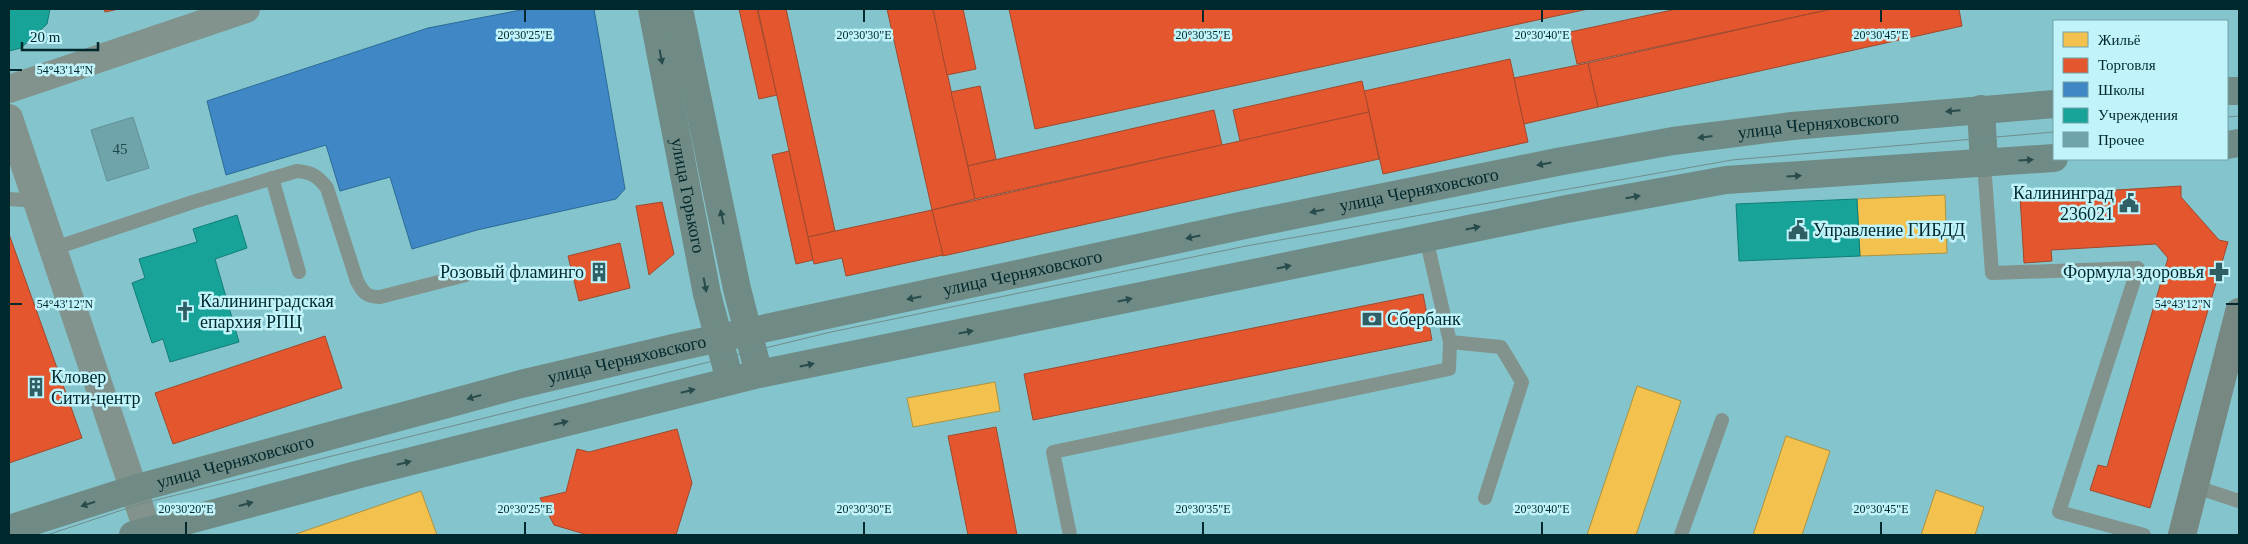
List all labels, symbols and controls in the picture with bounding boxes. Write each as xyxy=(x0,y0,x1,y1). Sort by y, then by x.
scale bar xyxy=(22,20,99,52)
legend xyxy=(2053,20,2228,160)
text: 20°30'25"E xyxy=(497,28,553,42)
text: 20°30'30"E xyxy=(836,28,892,42)
text: 20°30'35"E xyxy=(1175,28,1231,42)
text: 20°30'40"E xyxy=(1514,28,1570,42)
text: 20°30'45"E xyxy=(1853,28,1909,42)
text: 20 m xyxy=(30,29,61,45)
text: Жильё xyxy=(2098,32,2141,48)
one-way arrow xyxy=(658,49,666,65)
text: Торговля xyxy=(2098,57,2156,73)
text: 54°43'14"N xyxy=(37,63,94,77)
text: Школы xyxy=(2098,82,2145,98)
street label: улица Черняховского xyxy=(1736,107,1900,143)
one-way arrow xyxy=(1945,107,1961,115)
text: Учреждения xyxy=(2098,107,2178,123)
text: Прочее xyxy=(2098,132,2145,148)
one-way arrow xyxy=(1696,133,1712,141)
street label: улица Горького xyxy=(667,136,709,255)
house number: 45 xyxy=(113,141,128,157)
one-way arrow xyxy=(2018,155,2034,163)
one-way arrow xyxy=(1536,161,1552,169)
street label: улица Черняховского xyxy=(1338,164,1500,216)
one-way arrow xyxy=(1786,171,1802,179)
place label: Калининград 236021 xyxy=(2013,183,2114,224)
one-way arrow xyxy=(1625,192,1641,200)
public building icon: Калининград 236021 xyxy=(2118,192,2140,214)
one-way arrow xyxy=(1309,207,1325,215)
one-way arrow xyxy=(718,209,726,224)
public building icon: Управление ГИБДД xyxy=(1787,219,1809,241)
place label: Управление ГИБДД xyxy=(1813,220,1965,240)
one-way arrow xyxy=(1466,224,1482,232)
one-way arrow xyxy=(1185,233,1200,241)
street label: улица Черняховского xyxy=(941,246,1104,300)
building icon: Розовый фламинго xyxy=(588,261,610,283)
pharmacy icon: Формула здоровья xyxy=(2208,261,2230,283)
place label: Розовый фламинго xyxy=(440,262,584,282)
place label: Формула здоровья xyxy=(2063,262,2204,282)
one-way arrow xyxy=(1277,263,1292,271)
one-way arrow xyxy=(701,277,709,293)
place label: Калининградская епархия РПЦ xyxy=(200,291,334,332)
one-way arrow xyxy=(906,294,922,302)
one-way arrow xyxy=(1118,296,1133,304)
text: 54°43'12"N xyxy=(37,297,94,311)
text: 54°43'12"N xyxy=(2155,297,2212,311)
church icon: Калининградская епархия РПЦ xyxy=(174,300,196,322)
bank icon: Сбербанк xyxy=(1361,308,1383,330)
place label: Сбербанк xyxy=(1387,309,1461,329)
one-way arrow xyxy=(958,328,974,336)
street label: улица Черняховского xyxy=(546,331,708,387)
one-way arrow xyxy=(799,360,815,368)
place label: Кловер Сити-центр xyxy=(51,367,140,408)
building icon: Кловер Сити-центр xyxy=(25,376,47,398)
one-way arrow xyxy=(680,387,695,395)
one-way arrow xyxy=(466,394,481,402)
one-way arrow xyxy=(554,419,569,427)
street label: улица Черняховского xyxy=(154,431,316,492)
one-way arrow xyxy=(396,458,411,466)
one-way arrow xyxy=(80,500,95,508)
one-way arrow xyxy=(239,500,254,508)
text: 20°30'20"E xyxy=(158,502,214,516)
text: 20°30'25"E xyxy=(497,502,553,516)
text: 20°30'30"E xyxy=(836,502,892,516)
text: 20°30'35"E xyxy=(1175,502,1231,516)
text: 20°30'40"E xyxy=(1514,502,1570,516)
text: 20°30'45"E xyxy=(1853,502,1909,516)

